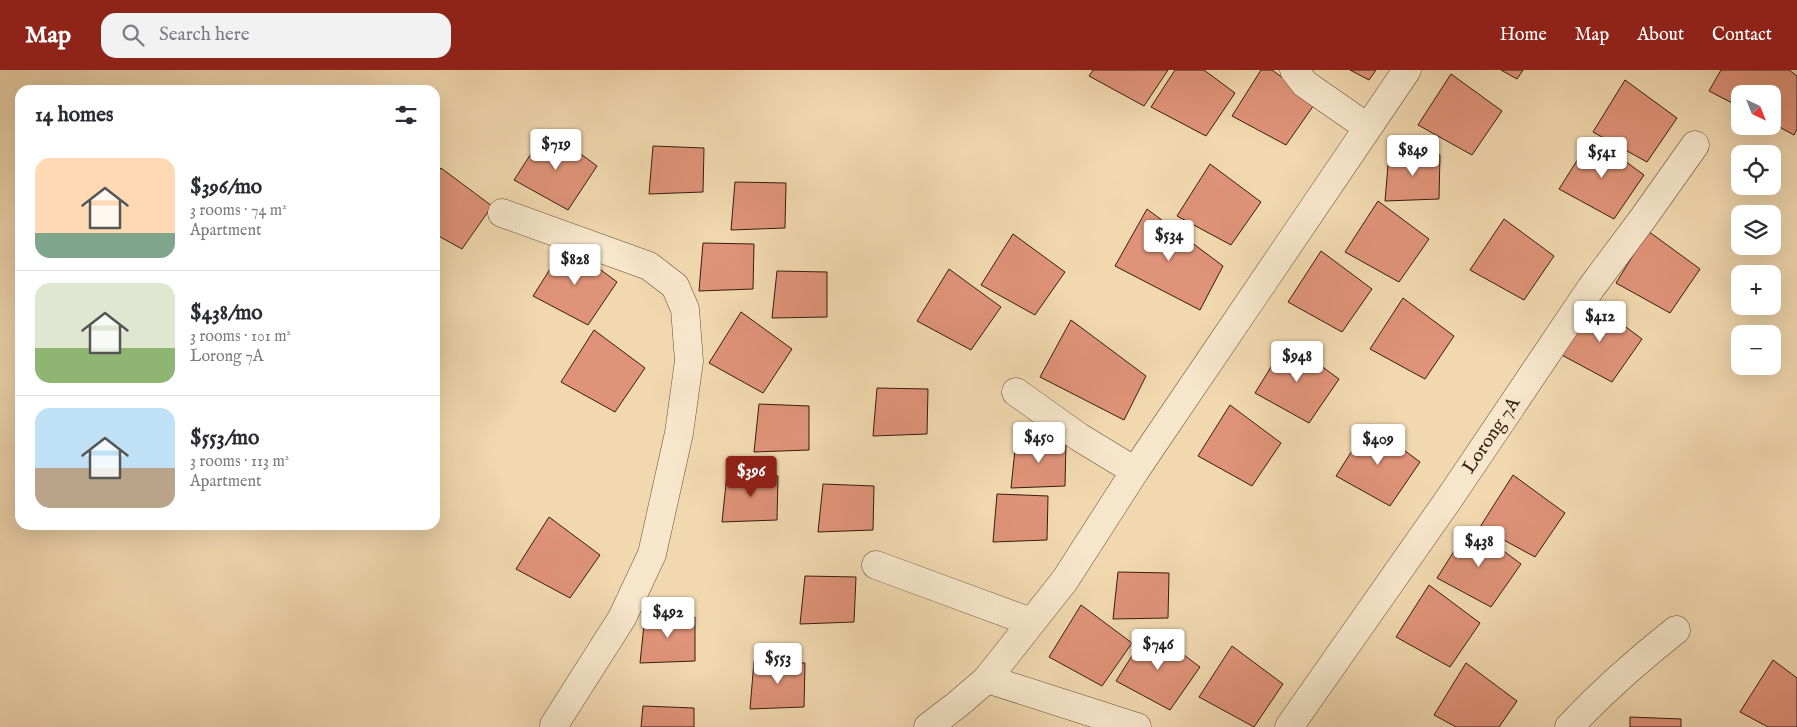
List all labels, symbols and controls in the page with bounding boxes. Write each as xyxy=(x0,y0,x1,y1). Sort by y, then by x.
search box xyxy=(101,13,451,58)
text: Map xyxy=(25,20,71,51)
icon: search xyxy=(119,21,147,49)
text: Search here xyxy=(159,23,250,47)
text: Home xyxy=(1500,24,1547,47)
text: Map xyxy=(1575,24,1609,47)
text: About xyxy=(1637,24,1684,47)
text: Contact xyxy=(1712,24,1772,47)
north arrow xyxy=(1731,85,1781,135)
map controls xyxy=(1731,85,1781,375)
icon: filters xyxy=(392,101,420,129)
text: 14 homes xyxy=(35,102,113,129)
pin: $719 xyxy=(526,128,586,171)
pin: $849 xyxy=(1383,134,1443,177)
text: $719 xyxy=(541,135,571,155)
pin: $541 xyxy=(1572,136,1632,179)
text: $849 xyxy=(1398,141,1428,161)
text: $541 xyxy=(1588,143,1616,163)
button: locate xyxy=(1731,145,1781,195)
text: $396/mo xyxy=(190,174,262,201)
icon: home xyxy=(75,178,135,238)
text: 3 rooms · 74 m² xyxy=(190,201,287,221)
button: layers xyxy=(1731,205,1781,255)
pin: $534 xyxy=(1139,220,1199,262)
text: Apartment xyxy=(190,221,261,241)
text: $534 xyxy=(1155,226,1183,246)
pin: $828 xyxy=(545,244,605,286)
text: $828 xyxy=(561,250,589,270)
button: + xyxy=(1731,265,1781,315)
text: $438/mo xyxy=(190,300,263,327)
pin: $412 xyxy=(1570,300,1630,343)
icon: home xyxy=(75,303,135,363)
text: $412 xyxy=(1585,307,1615,327)
button: − xyxy=(1731,325,1781,375)
text: 3 rooms · 101 m² xyxy=(190,327,291,347)
pin: $948 xyxy=(1267,340,1327,383)
text: Lorong 7A xyxy=(190,347,264,367)
text: $948 xyxy=(1282,347,1312,367)
street label: Lorong 7A xyxy=(1457,392,1527,479)
pin: $450 xyxy=(1009,422,1069,464)
pin: $409 xyxy=(1348,424,1408,466)
text: $553/mo xyxy=(190,425,259,452)
icon: home xyxy=(75,428,135,488)
text: $450 xyxy=(1024,428,1054,448)
text: $409 xyxy=(1362,430,1394,450)
text: 3 rooms · 113 m² xyxy=(190,452,289,472)
pin: $396 xyxy=(721,456,781,498)
text: $396 xyxy=(737,462,765,482)
text: Apartment xyxy=(190,472,261,492)
pin: $438 xyxy=(1449,526,1509,568)
text: $438 xyxy=(1465,532,1493,552)
pin: $492 xyxy=(638,596,698,639)
text: $492 xyxy=(652,603,684,623)
pin: $746 xyxy=(1128,628,1188,671)
text: $746 xyxy=(1143,635,1173,655)
pin: $553 xyxy=(748,642,808,685)
text: $553 xyxy=(765,649,791,669)

